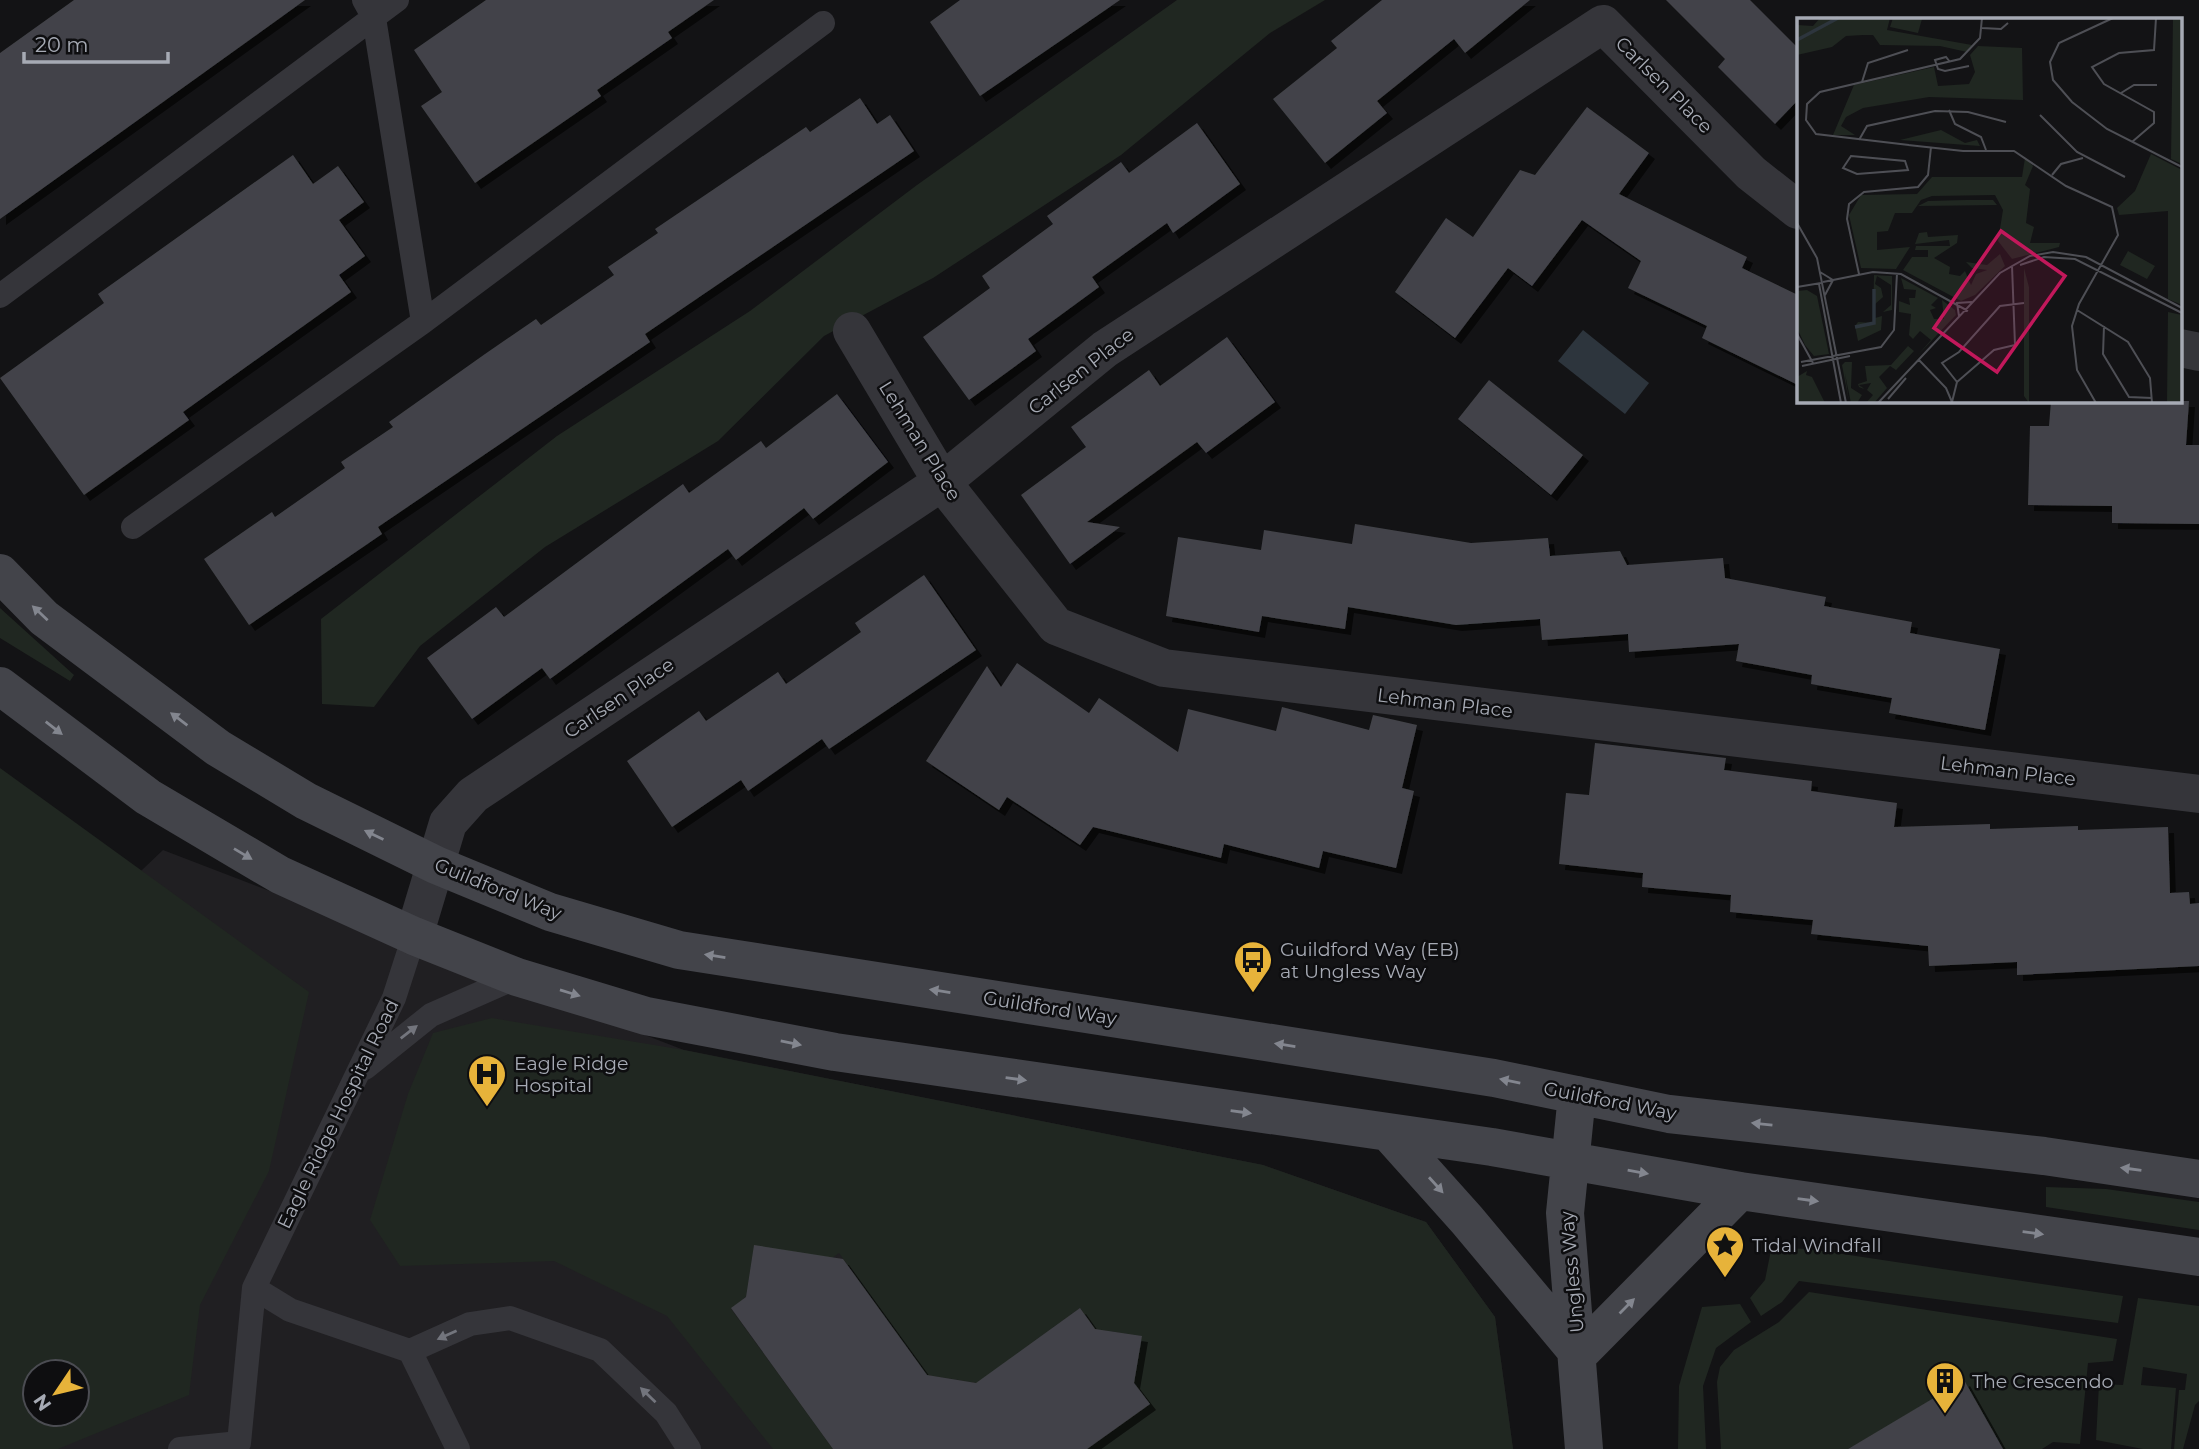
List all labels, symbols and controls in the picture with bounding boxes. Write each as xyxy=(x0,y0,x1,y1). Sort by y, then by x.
inset map xyxy=(1797,18,2182,402)
scale bar xyxy=(24,21,168,65)
text: 20 m xyxy=(35,32,89,57)
street label: Carlsen Place xyxy=(1611,32,1717,138)
street label: Carlsen Place xyxy=(1024,323,1138,419)
street label: Lehman Place xyxy=(874,377,966,505)
one-way arrow xyxy=(32,606,49,622)
street label: Carlsen Place xyxy=(560,653,678,743)
street label: Lehman Place xyxy=(1376,683,1514,723)
one-way arrow xyxy=(170,712,189,726)
one-way arrow xyxy=(44,721,62,736)
street label: Lehman Place xyxy=(1939,751,2077,791)
one-way arrow xyxy=(364,830,384,841)
one-way arrow xyxy=(234,847,253,860)
street label: Guildford Way xyxy=(431,853,566,925)
place label: Guildford Way (EB) at Ungless Way xyxy=(1280,938,1460,983)
bus stop icon: Guildford Way (EB) at Ungless Way xyxy=(1232,939,1274,994)
one-way arrow xyxy=(704,950,726,961)
one-way arrow xyxy=(928,985,950,996)
street label: Guildford Way xyxy=(981,986,1119,1030)
one-way arrow xyxy=(560,988,581,998)
street label: Eagle Ridge Hospital Road xyxy=(272,996,404,1232)
one-way arrow xyxy=(400,1025,418,1039)
one-way arrow xyxy=(781,1038,803,1049)
one-way arrow xyxy=(1274,1039,1296,1050)
place label: Eagle Ridge Hospital xyxy=(514,1052,629,1097)
hospital icon: Eagle Ridge Hospital xyxy=(466,1053,508,1108)
one-way arrow xyxy=(1005,1073,1027,1084)
one-way arrow xyxy=(1499,1076,1521,1087)
street label: Guildford Way xyxy=(1541,1077,1679,1125)
one-way arrow xyxy=(1230,1107,1252,1118)
one-way arrow xyxy=(1751,1119,1773,1130)
one-way arrow xyxy=(2120,1163,2142,1174)
one-way arrow xyxy=(1627,1167,1649,1178)
one-way arrow xyxy=(1427,1176,1443,1193)
one-way arrow xyxy=(1797,1195,1819,1206)
street label: Ungless Way xyxy=(1555,1209,1589,1334)
place icon: Tidal Windfall xyxy=(1704,1224,1746,1279)
one-way arrow xyxy=(2022,1228,2044,1239)
place label: Tidal Windfall xyxy=(1752,1234,1882,1257)
one-way arrow xyxy=(1618,1298,1635,1314)
one-way arrow xyxy=(436,1330,457,1341)
north arrow xyxy=(21,1358,91,1428)
building icon: The Crescendo xyxy=(1924,1360,1966,1415)
place label: The Crescendo xyxy=(1972,1370,2114,1393)
one-way arrow xyxy=(639,1387,656,1404)
text: N xyxy=(29,1390,56,1415)

